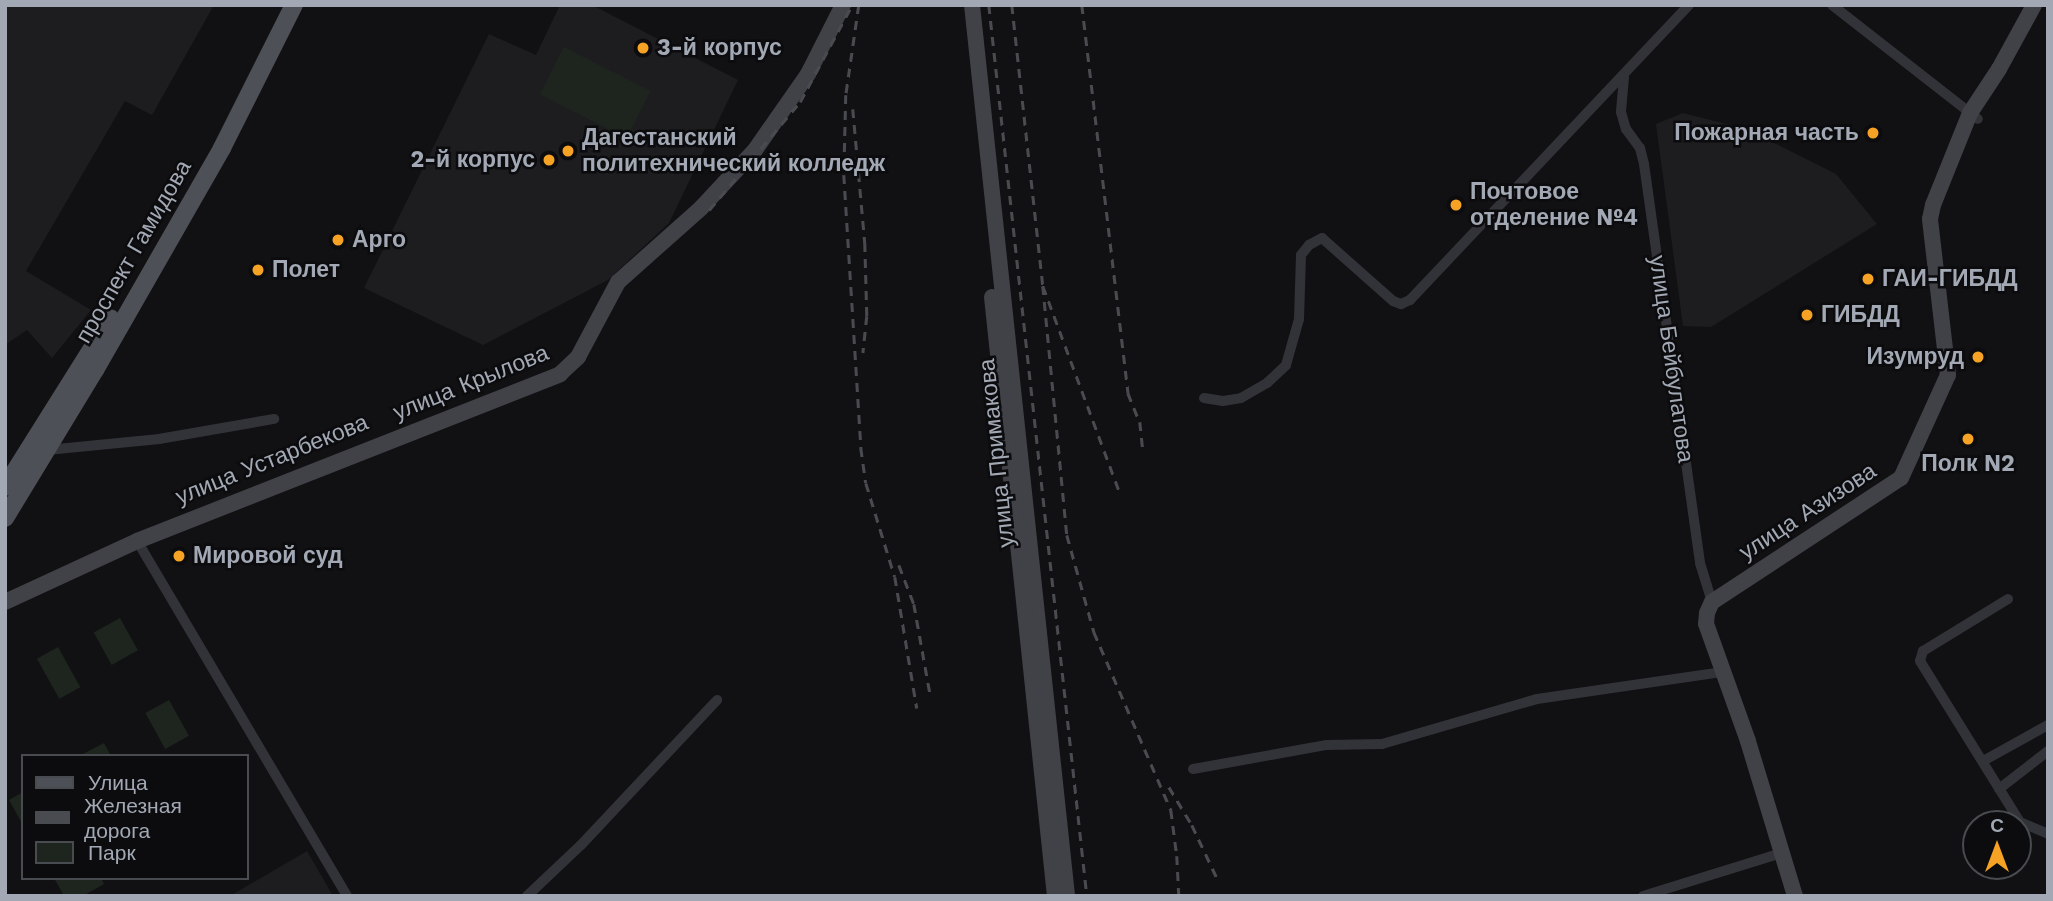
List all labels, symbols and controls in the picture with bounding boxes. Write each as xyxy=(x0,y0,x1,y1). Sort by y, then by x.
place label: 3-й корпус xyxy=(657,34,782,62)
marker: 3-й корпус xyxy=(635,40,651,56)
place label: Пожарная часть xyxy=(1674,119,1859,147)
place label: Дагестанский политехнический колледж xyxy=(582,124,885,178)
marker: Пожарная часть xyxy=(1865,125,1881,141)
marker: Дагестанский политехнический колледж xyxy=(560,143,576,159)
place label: 2-й корпус xyxy=(410,146,535,174)
marker: 2-й корпус xyxy=(541,152,557,168)
street label: проспект Гамидова xyxy=(70,155,198,349)
place label: Почтовое отделение №4 xyxy=(1470,178,1638,232)
marker: Почтовое отделение №4 xyxy=(1448,197,1464,213)
place label: Арго xyxy=(352,226,406,254)
marker: Арго xyxy=(330,232,346,248)
street label: улица Бейбулатова xyxy=(1643,254,1699,464)
place label: Полет xyxy=(272,256,340,284)
marker: Полет xyxy=(250,262,266,278)
place label: ГАИ-ГИБДД xyxy=(1882,265,2018,293)
marker: ГАИ-ГИБДД xyxy=(1860,271,1876,287)
place label: ГИБДД xyxy=(1821,301,1900,329)
marker: ГИБДД xyxy=(1799,307,1815,323)
street label: улица Крылова xyxy=(389,339,553,427)
place label: Изумруд xyxy=(1867,343,1964,371)
marker: Изумруд xyxy=(1970,349,1986,365)
street label: улица Примакова xyxy=(973,357,1021,549)
street label: улица Устарбекова xyxy=(172,409,372,511)
marker: Полк N2 xyxy=(1960,431,1976,447)
place label: Полк N2 xyxy=(1921,450,2015,478)
street label: улица Азизова xyxy=(1734,457,1882,567)
place label: Мировой суд xyxy=(193,542,343,570)
marker: Мировой суд xyxy=(171,548,187,564)
legend xyxy=(21,754,248,880)
text: Улица xyxy=(88,770,148,795)
text: Железная дорога xyxy=(84,793,182,843)
north arrow xyxy=(1962,810,2032,880)
text: С xyxy=(1990,814,2004,837)
text: Парк xyxy=(88,840,136,865)

